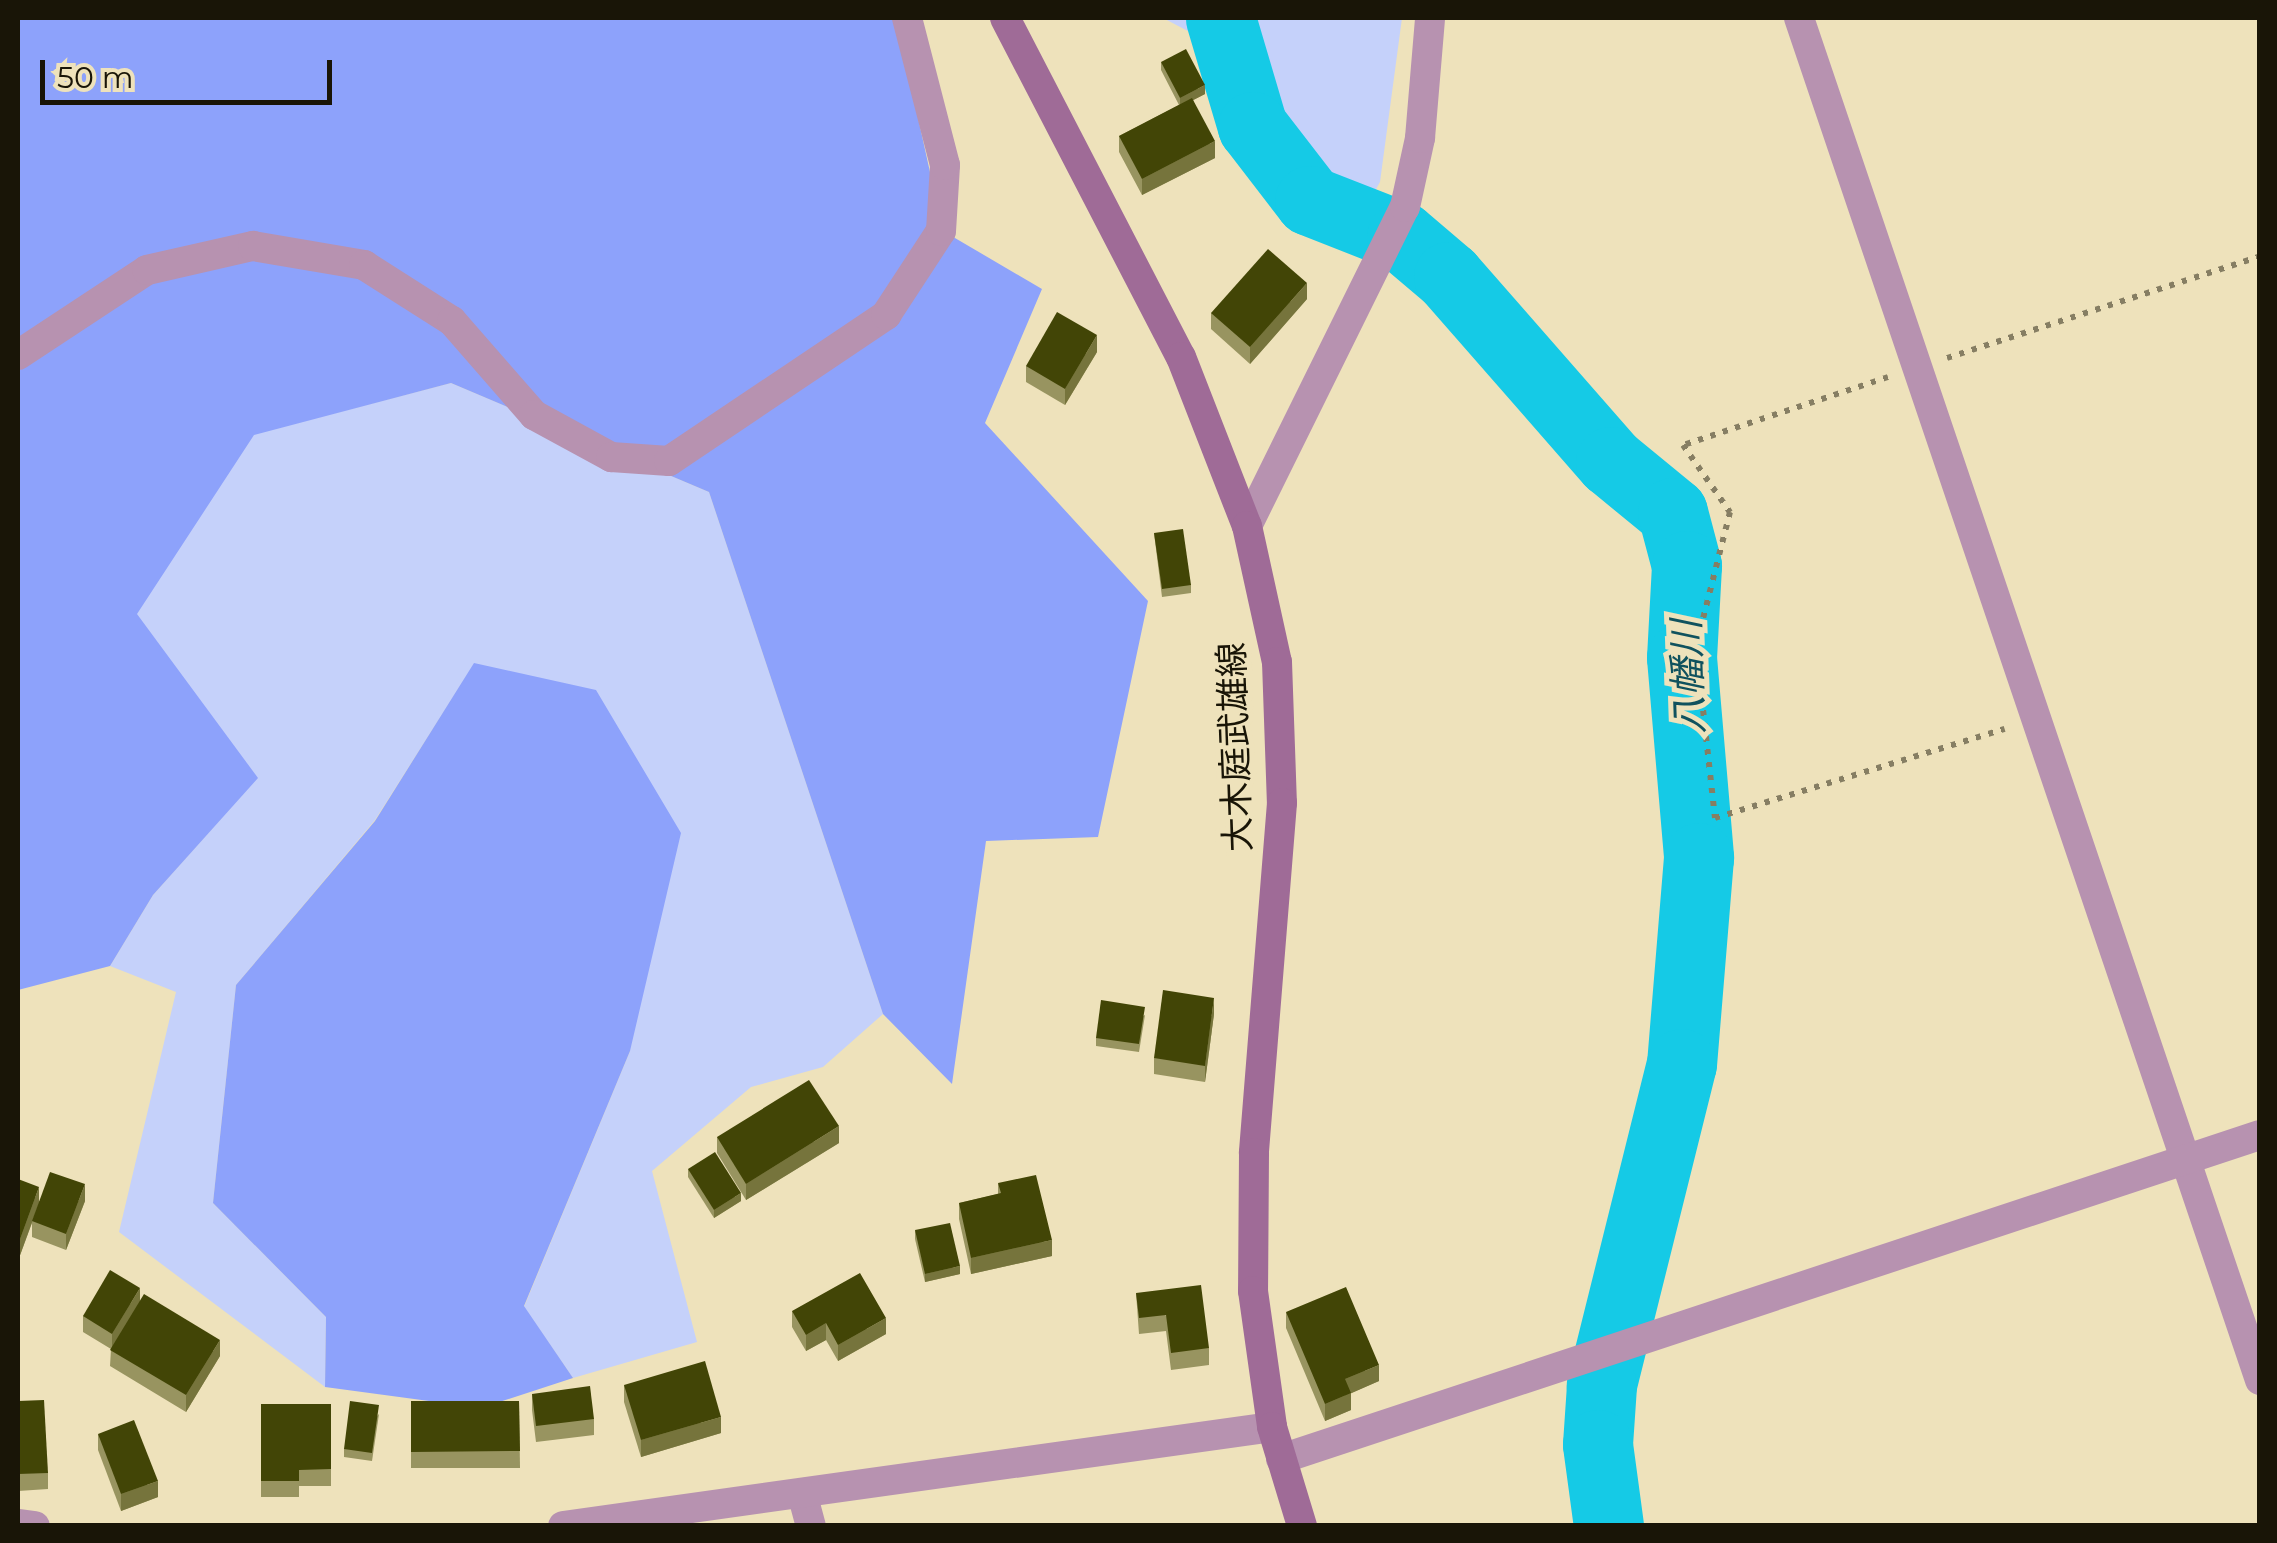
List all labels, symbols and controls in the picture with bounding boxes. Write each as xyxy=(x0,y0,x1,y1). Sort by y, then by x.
scale bar xyxy=(45,40,338,102)
text: 50 m xyxy=(57,59,134,96)
water label: 八幡川 xyxy=(1663,619,1713,735)
street label: 大木庭武雄線 xyxy=(1210,641,1260,853)

